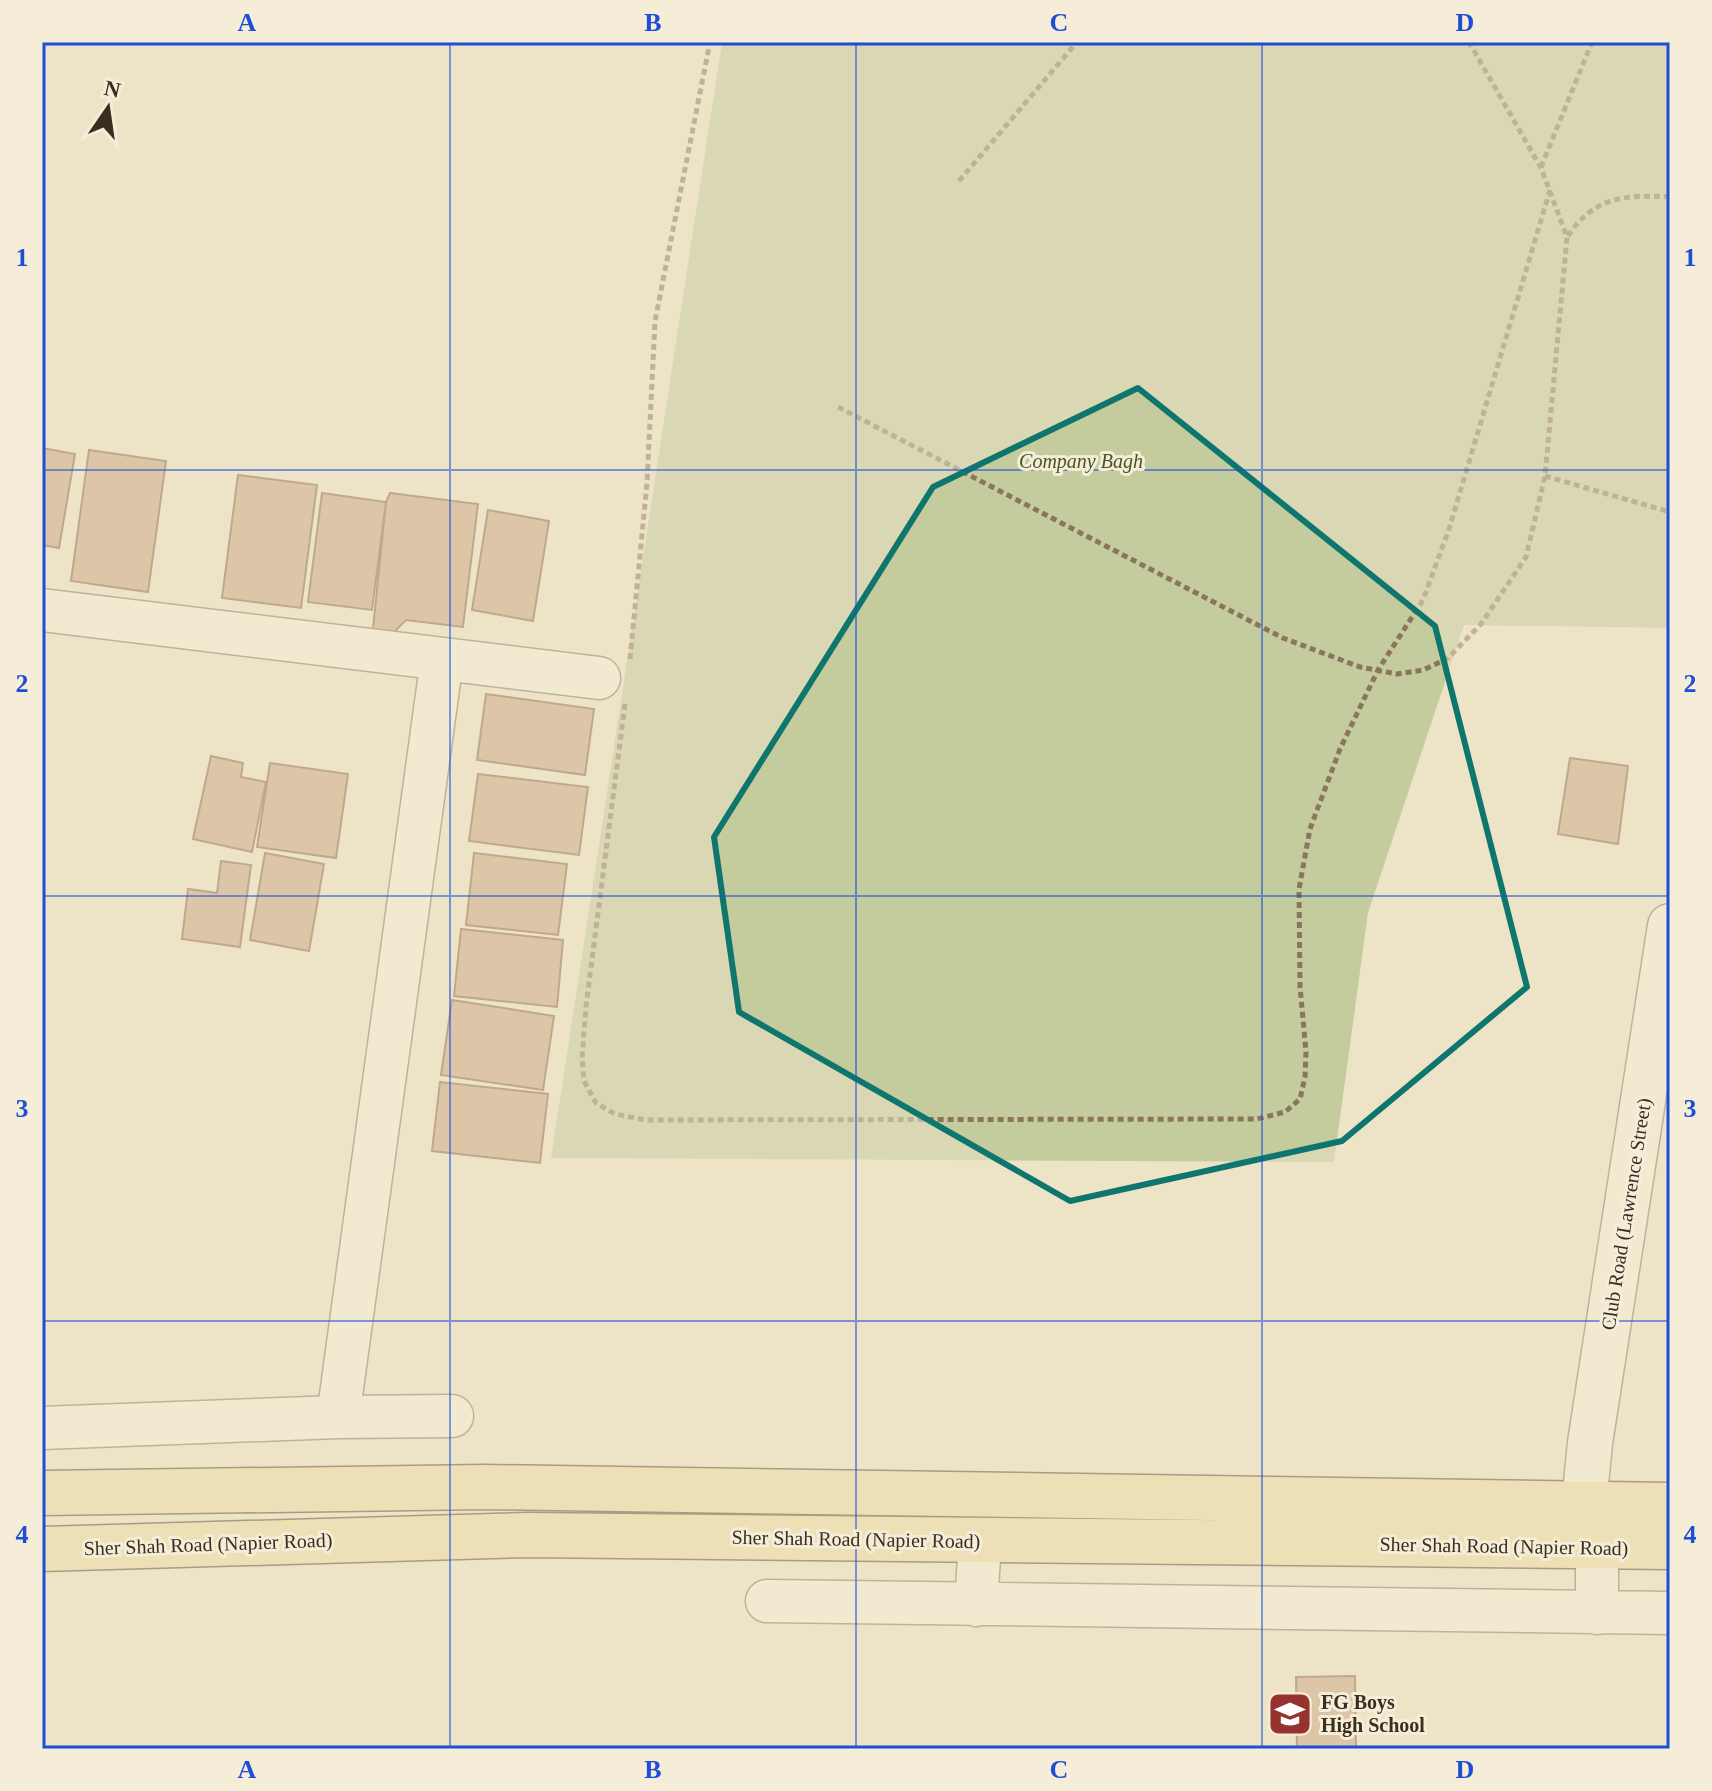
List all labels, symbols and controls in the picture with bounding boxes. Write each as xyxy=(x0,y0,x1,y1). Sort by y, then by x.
text: A xyxy=(238,8,257,37)
text: B xyxy=(644,8,662,37)
text: C xyxy=(1050,8,1068,37)
text: D xyxy=(1456,8,1474,37)
north arrow xyxy=(68,68,148,148)
text: N xyxy=(102,75,123,103)
text: 1 xyxy=(16,243,29,272)
text: 1 xyxy=(1684,243,1697,272)
park label: Company Bagh xyxy=(1019,450,1143,473)
text: 2 xyxy=(16,669,29,698)
text: 2 xyxy=(1684,669,1697,698)
text: 3 xyxy=(16,1094,29,1123)
text: 3 xyxy=(1684,1094,1697,1123)
street label: Club Road (Lawrence Street) xyxy=(1597,1096,1656,1332)
text: 4 xyxy=(16,1520,29,1549)
text: 4 xyxy=(1684,1520,1697,1549)
street label: Sher Shah Road (Napier Road) xyxy=(731,1526,981,1553)
street label: Sher Shah Road (Napier Road) xyxy=(83,1529,333,1560)
street label: Sher Shah Road (Napier Road) xyxy=(1379,1533,1629,1560)
school or university icon: FG Boys High School xyxy=(1266,1690,1314,1738)
place label: FG Boys High School xyxy=(1321,1691,1425,1737)
text: A xyxy=(238,1755,257,1784)
text: B xyxy=(644,1755,662,1784)
text: C xyxy=(1050,1755,1068,1784)
text: D xyxy=(1456,1755,1474,1784)

